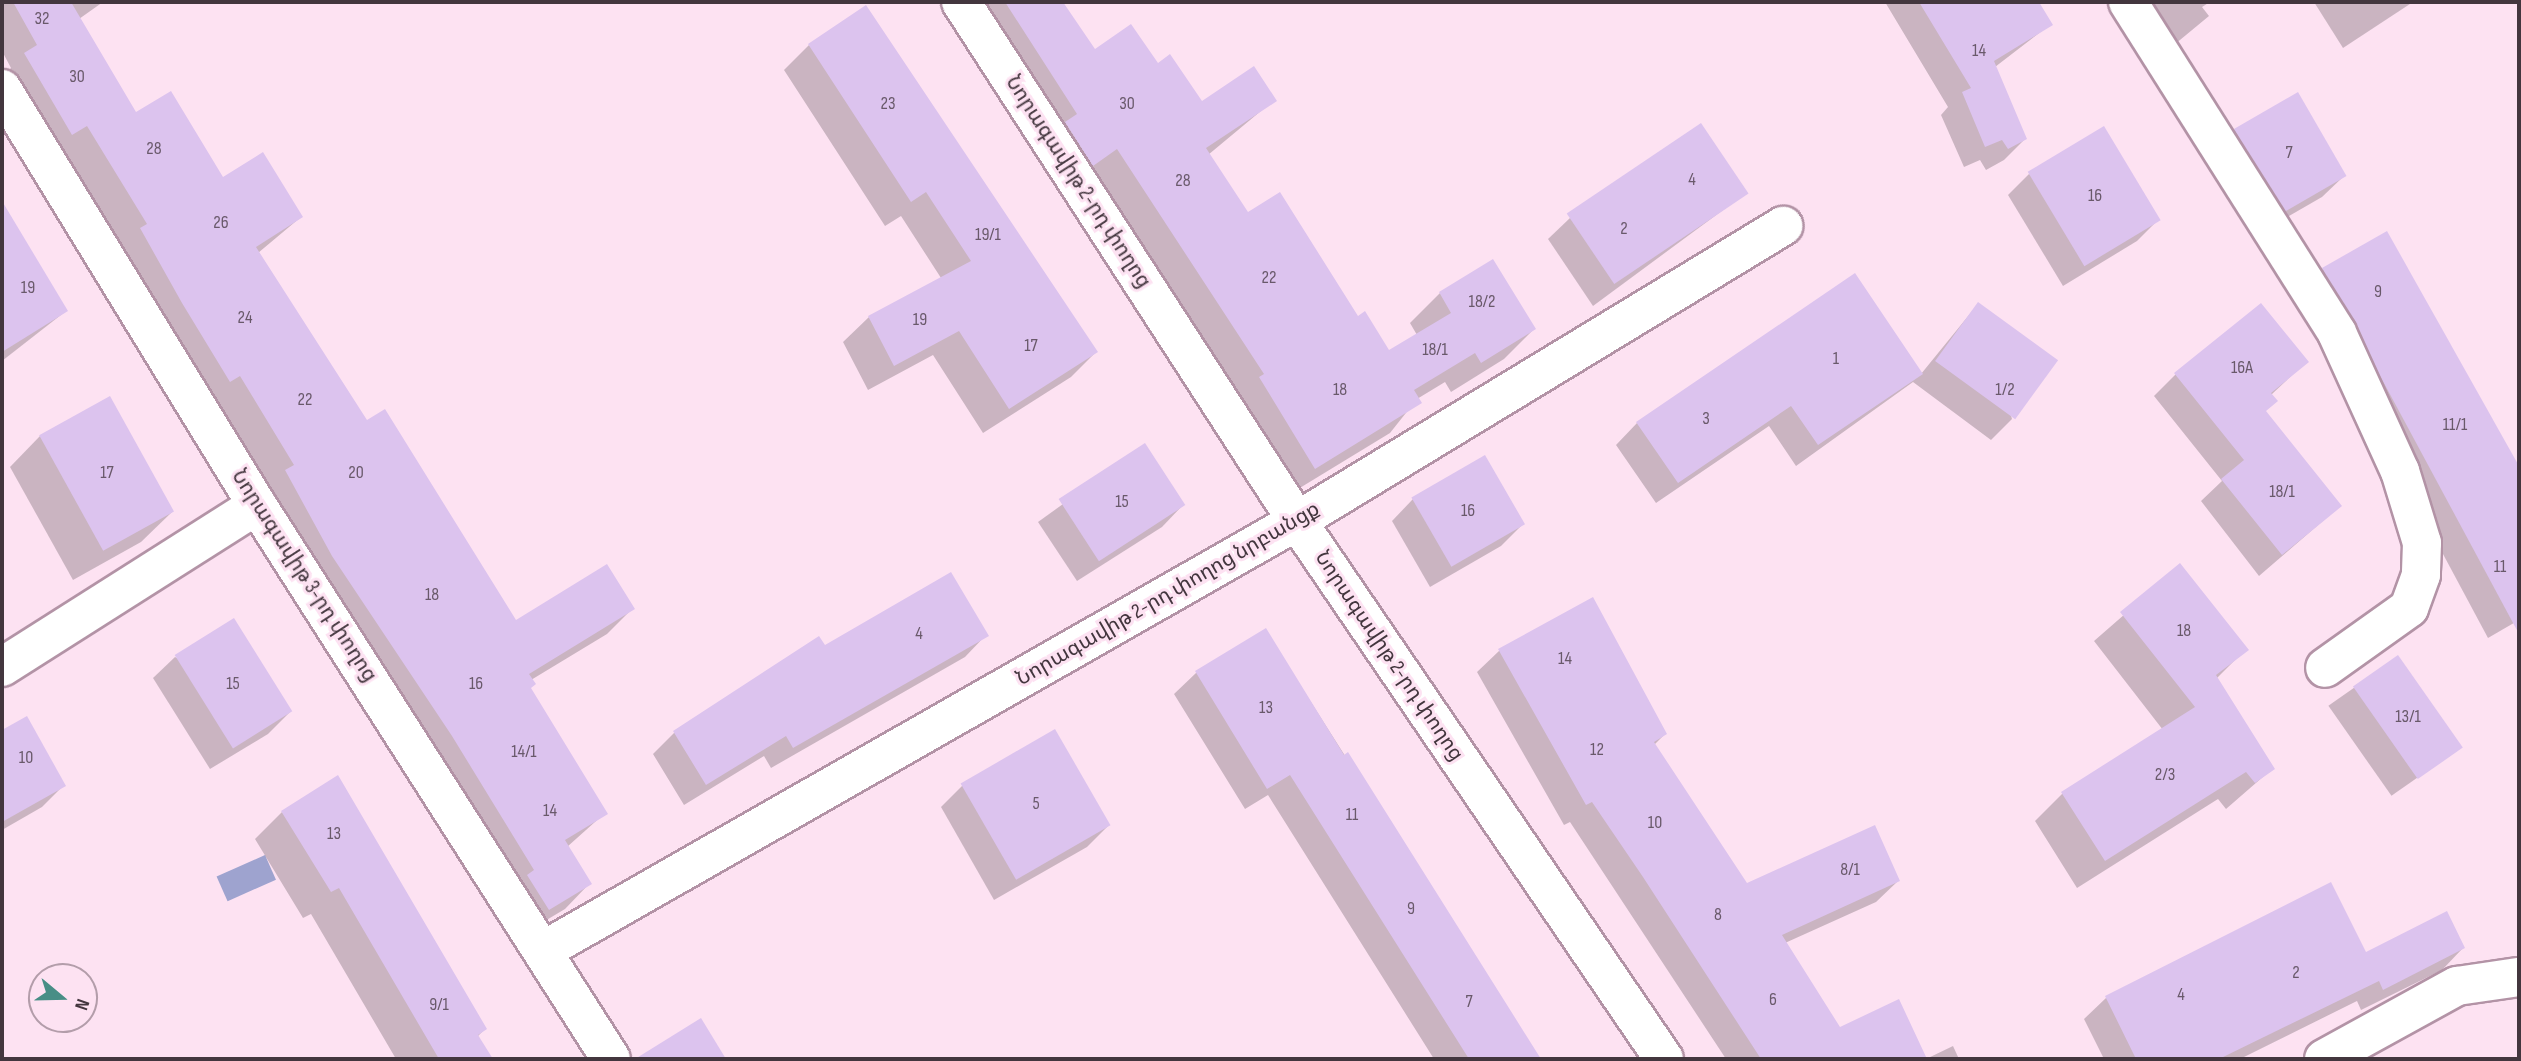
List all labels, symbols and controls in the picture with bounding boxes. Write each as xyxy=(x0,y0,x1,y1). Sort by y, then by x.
house number: 32 xyxy=(35,8,49,30)
house number: 14 xyxy=(1972,40,1986,62)
house number: 30 xyxy=(69,66,85,88)
street label: Նորագավիթ 2-րդ փողոց xyxy=(1000,71,1156,293)
house number: 23 xyxy=(881,93,895,115)
house number: 30 xyxy=(1119,93,1135,115)
house number: 28 xyxy=(146,138,162,160)
house number: 7 xyxy=(2285,142,2293,164)
house number: 4 xyxy=(1688,169,1696,191)
house number: 28 xyxy=(1175,170,1191,192)
house number: 16 xyxy=(2088,185,2102,207)
house number: 26 xyxy=(213,212,229,234)
house number: 2 xyxy=(1620,218,1628,240)
house number: 19/1 xyxy=(975,224,1001,246)
house number: 22 xyxy=(1262,267,1276,289)
house number: 19 xyxy=(21,277,35,299)
house number: 9 xyxy=(2374,281,2382,303)
house number: 18/2 xyxy=(1469,291,1495,313)
house number: 24 xyxy=(238,307,252,329)
house number: 19 xyxy=(913,309,927,331)
house number: 17 xyxy=(1024,335,1038,357)
house number: 18/1 xyxy=(1422,339,1448,361)
house number: 1 xyxy=(1833,348,1839,370)
house number: 16A xyxy=(2231,357,2253,379)
house number: 18 xyxy=(1333,379,1347,401)
house number: 1/2 xyxy=(1995,379,2015,401)
house number: 22 xyxy=(298,389,312,411)
house number: 3 xyxy=(1702,408,1710,430)
house number: 11/1 xyxy=(2443,414,2467,436)
house number: 17 xyxy=(100,462,114,484)
house number: 20 xyxy=(348,462,364,484)
street label: Նորագավիթ 3-րդ փողոց xyxy=(226,465,382,687)
house number: 18/1 xyxy=(2269,481,2295,503)
house number: 15 xyxy=(1115,491,1129,513)
street label: Նորագավիթ 2-րդ փողոց նրբանցք xyxy=(1012,497,1324,691)
house number: 16 xyxy=(1461,500,1475,522)
street label: Նորագավիթ 2-րդ փողոց xyxy=(1309,546,1469,766)
house number: 11 xyxy=(2494,556,2506,578)
house number: 18 xyxy=(425,584,439,606)
house number: 18 xyxy=(2177,620,2191,642)
house number: 4 xyxy=(915,623,923,645)
house number: 14 xyxy=(1558,648,1572,670)
house number: 15 xyxy=(226,673,240,695)
house number: 16 xyxy=(469,673,483,695)
house number: 13 xyxy=(1259,697,1273,719)
house number: 13/1 xyxy=(2395,706,2421,728)
house number: 12 xyxy=(1590,739,1604,761)
house number: 14/1 xyxy=(511,741,537,763)
house number: 10 xyxy=(19,747,33,769)
house number: 2/3 xyxy=(2155,764,2175,786)
house number: 5 xyxy=(1032,793,1040,815)
house number: 14 xyxy=(543,800,557,822)
house number: 11 xyxy=(1346,804,1358,826)
house number: 10 xyxy=(1648,812,1662,834)
house number: 13 xyxy=(327,823,341,845)
house number: 8/1 xyxy=(1840,859,1860,881)
house number: 9 xyxy=(1407,898,1415,920)
house number: 8 xyxy=(1714,904,1722,926)
house number: 2 xyxy=(2292,962,2300,984)
north arrow xyxy=(28,963,98,1033)
house number: 4 xyxy=(2177,984,2185,1006)
house number: 6 xyxy=(1769,989,1777,1011)
house number: 7 xyxy=(1465,991,1473,1013)
house number: 9/1 xyxy=(429,994,449,1016)
text: N xyxy=(69,996,94,1013)

